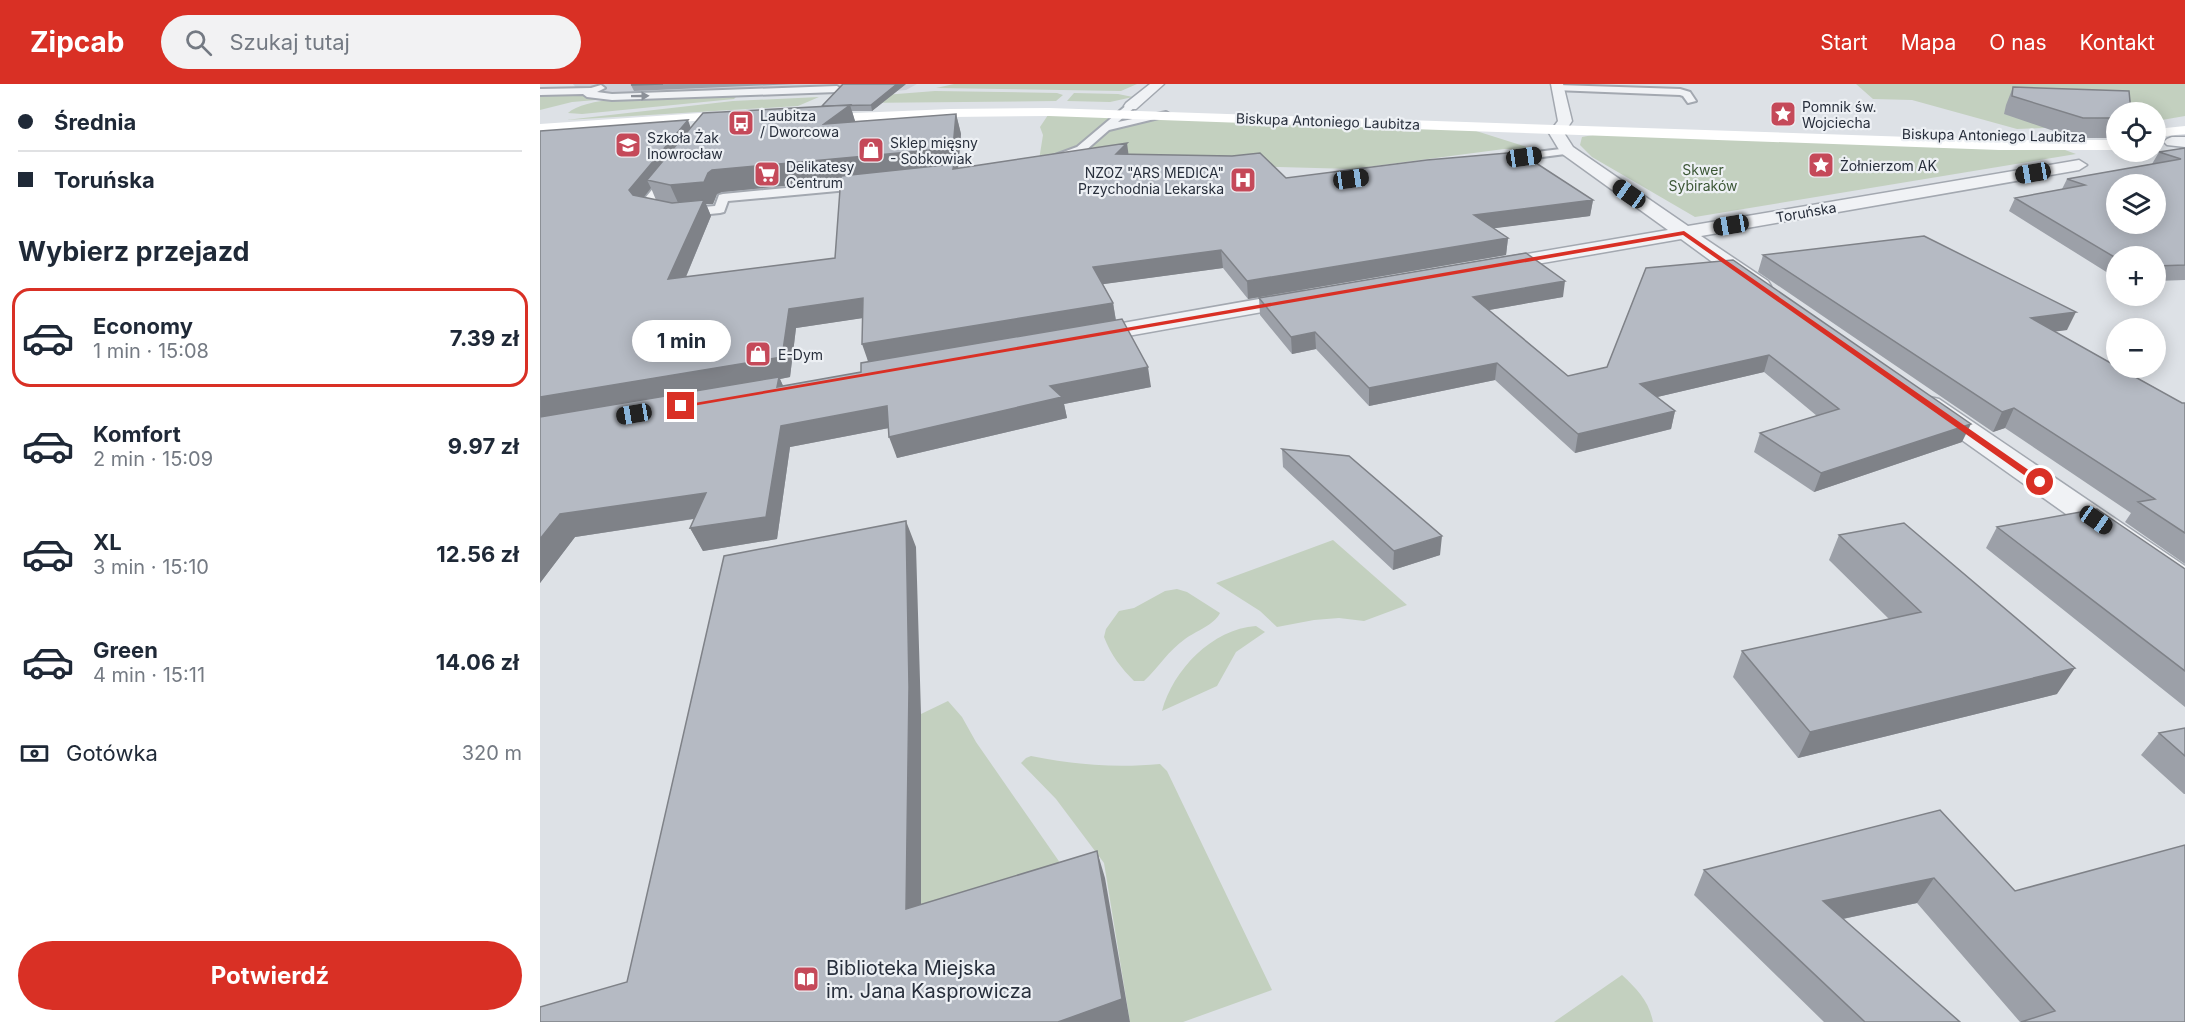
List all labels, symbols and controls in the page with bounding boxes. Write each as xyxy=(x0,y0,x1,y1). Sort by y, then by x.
search box xyxy=(161,15,581,69)
text: Zipcab xyxy=(30,25,125,59)
icon: search xyxy=(182,26,215,59)
text: Szukaj tutaj xyxy=(230,29,350,55)
text: Start xyxy=(1820,30,1868,55)
text: Mapa xyxy=(1901,30,1956,55)
text: O nas xyxy=(1989,30,2047,55)
text: Kontakt xyxy=(2080,30,2155,55)
one-way arrow xyxy=(630,91,649,101)
place label: Pomnik św. Wojciecha xyxy=(1802,98,1877,131)
place icon: Pomnik św. Wojciecha xyxy=(1768,99,1798,129)
map controls xyxy=(2106,102,2166,378)
button: locate xyxy=(2106,102,2166,162)
place label: Laubitza / Dworcowa xyxy=(760,107,839,140)
bus stop icon: Laubitza / Dworcowa xyxy=(726,108,756,138)
text: Średnia xyxy=(54,109,136,135)
street label: Biskupa Antoniego Laubitza xyxy=(1236,109,1420,133)
street label: Biskupa Antoniego Laubitza xyxy=(1902,125,2086,145)
place label: Szkoła Żak Inowrocław xyxy=(647,129,723,162)
school or university icon: Szkoła Żak Inowrocław xyxy=(613,130,643,160)
place label: Sklep mięsny - Sobkowiak xyxy=(890,134,978,167)
shop icon: Sklep mięsny - Sobkowiak xyxy=(856,135,886,165)
car xyxy=(1505,146,1543,168)
place icon: Żołnierzom AK xyxy=(1806,150,1836,180)
place label: Żołnierzom AK xyxy=(1840,157,1937,174)
place label: Delikatesy Centrum xyxy=(786,158,855,191)
supermarket icon: Delikatesy Centrum xyxy=(752,159,782,189)
park label: Skwer Sybiraków xyxy=(1669,161,1737,194)
car xyxy=(2014,161,2052,185)
place label: NZOZ "ARS MEDICA" Przychodnia Lekarska xyxy=(1078,164,1224,197)
hospital icon: NZOZ "ARS MEDICA" Przychodnia Lekarska xyxy=(1228,165,1258,195)
text: Toruńska xyxy=(54,167,155,193)
car xyxy=(1332,168,1370,190)
button: layers xyxy=(2106,174,2166,234)
car xyxy=(1609,176,1649,212)
street label: Toruńska xyxy=(1774,198,1838,226)
car xyxy=(1712,213,1750,237)
text: Wybierz przejazd xyxy=(18,235,250,268)
button: + xyxy=(2106,246,2166,306)
icon: car xyxy=(21,311,75,365)
text: Economy xyxy=(93,313,193,339)
button: − xyxy=(2106,318,2166,378)
callout: 1 min xyxy=(632,319,730,361)
text: 7.39 zł xyxy=(450,325,519,351)
text: 1 min xyxy=(657,329,706,353)
text: 1 min · 15:08 xyxy=(93,339,209,363)
shop icon: E-Dym xyxy=(743,339,773,369)
place label: E-Dym xyxy=(778,346,823,363)
route end xyxy=(667,392,694,419)
car xyxy=(615,402,653,426)
icon: car xyxy=(21,419,75,473)
text: Komfort xyxy=(93,421,181,447)
text: 9.97 zł xyxy=(448,433,519,459)
text: 2 min · 15:09 xyxy=(93,447,213,471)
route start xyxy=(2026,468,2053,495)
car xyxy=(2076,502,2116,538)
icon: car xyxy=(21,527,75,581)
text: XL xyxy=(93,529,122,555)
text: 12.56 zł xyxy=(436,541,519,567)
text: 3 min · 15:10 xyxy=(93,555,209,579)
icon: car xyxy=(21,635,75,689)
text: Green xyxy=(93,637,158,663)
text: 14.06 zł xyxy=(436,649,519,675)
text: 4 min · 15:11 xyxy=(93,663,205,687)
icon: cash xyxy=(18,737,51,770)
text: Gotówka xyxy=(66,740,158,766)
text: 320 m xyxy=(462,741,522,765)
button: Potwierdź xyxy=(18,941,522,1010)
place label: Biblioteka Miejska im. Jana Kasprowicza xyxy=(826,956,1032,1003)
library icon: Biblioteka Miejska im. Jana Kasprowicza xyxy=(791,964,821,994)

